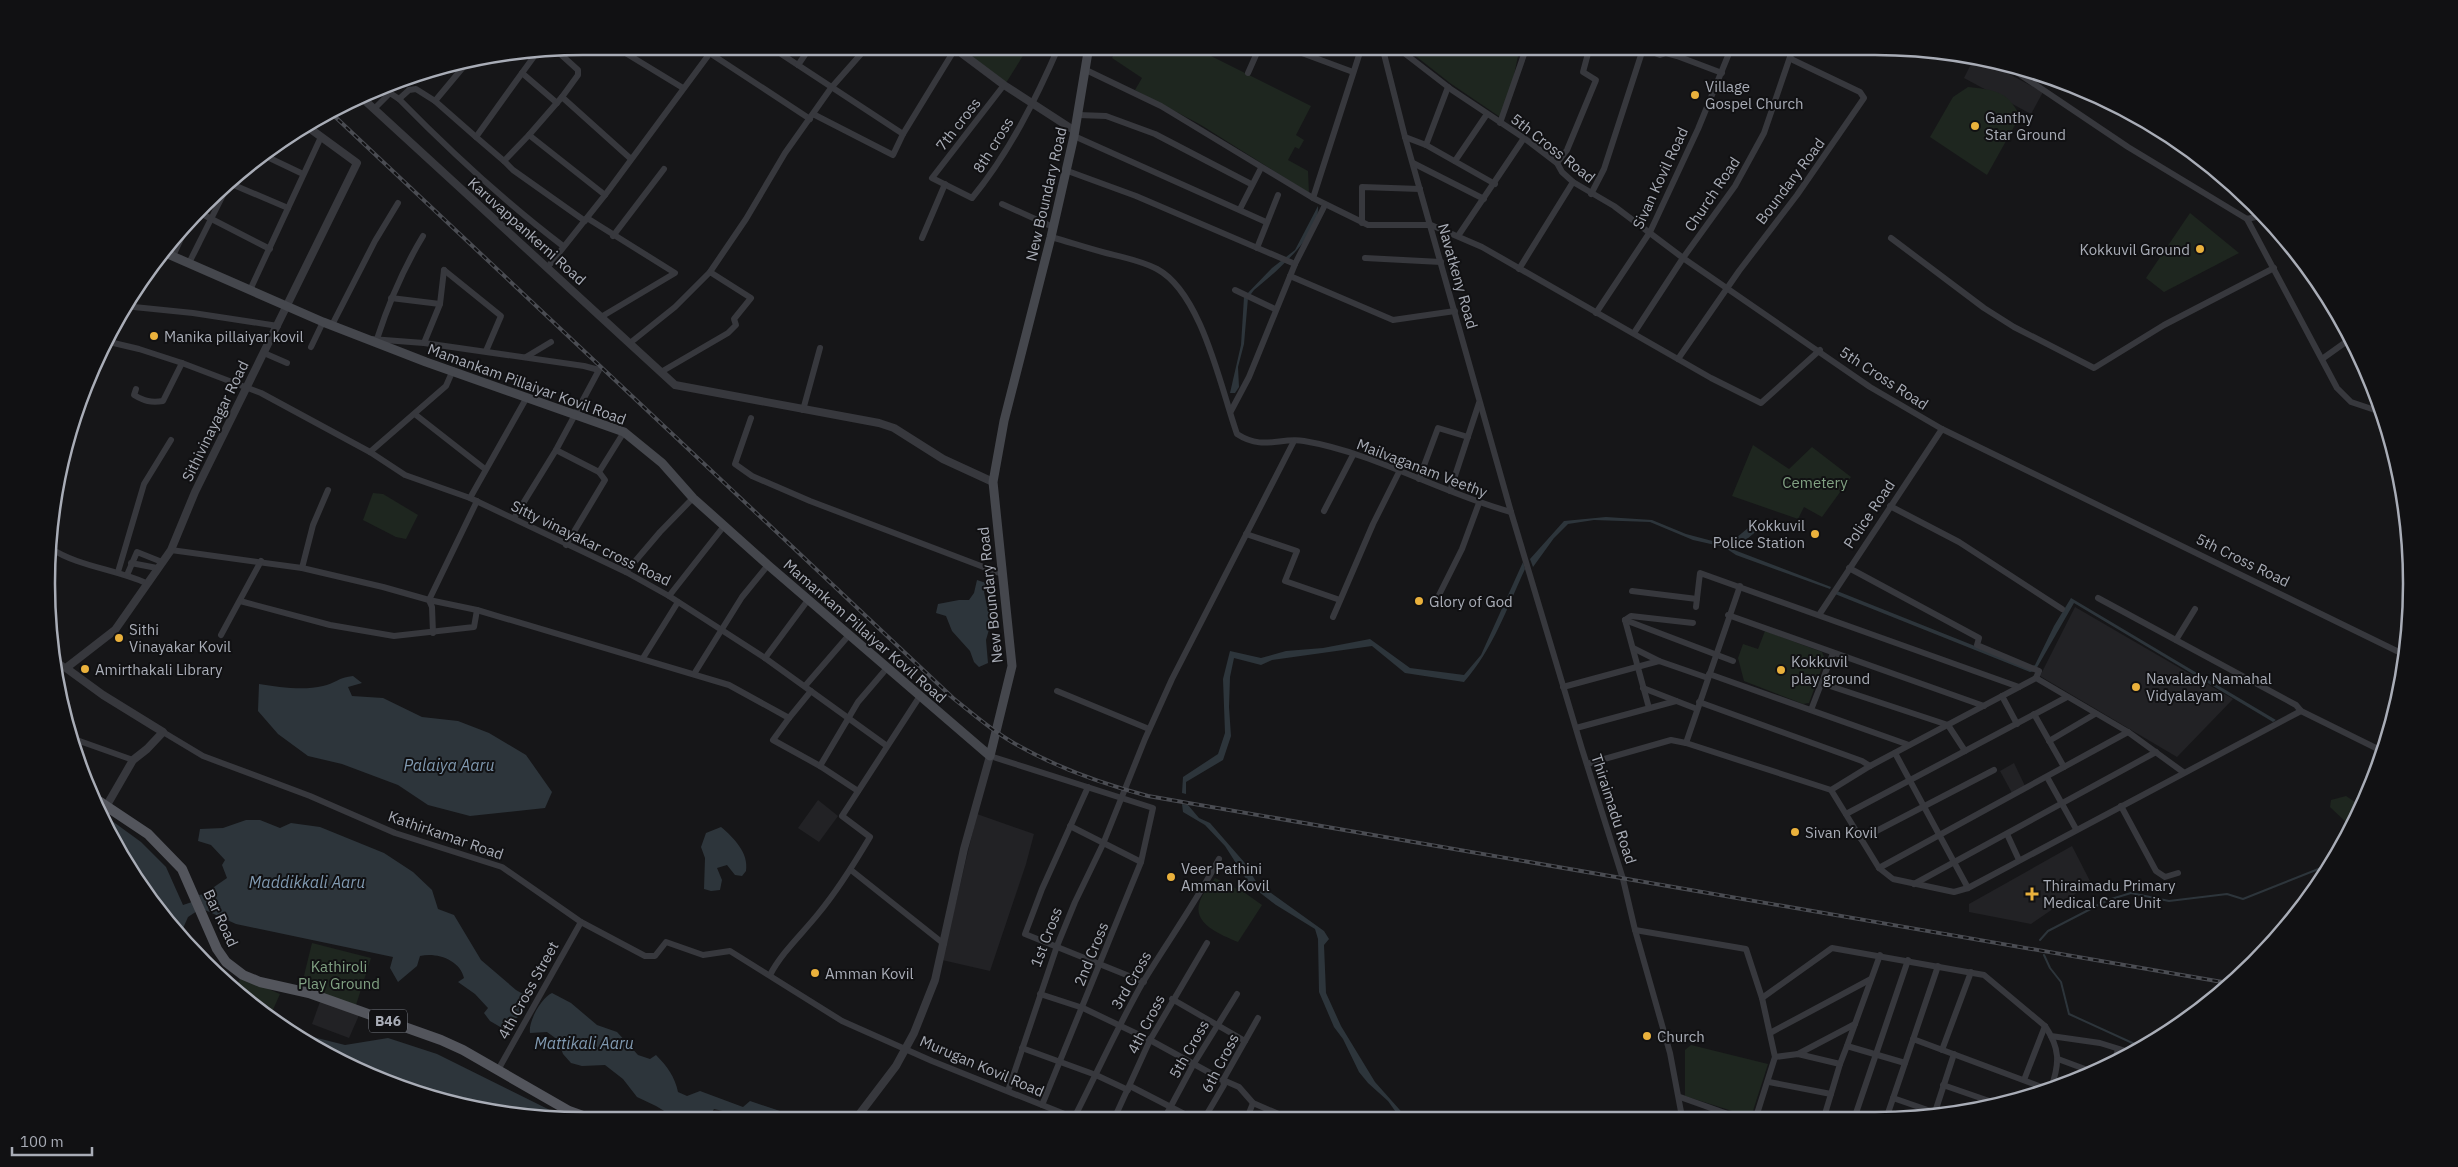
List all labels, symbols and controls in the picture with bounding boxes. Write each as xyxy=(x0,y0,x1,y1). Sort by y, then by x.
place label: Village Gospel Church xyxy=(1705,77,1804,113)
marker: Village Gospel Church xyxy=(1689,89,1701,101)
street label: 7th cross xyxy=(931,94,985,154)
place label: Ganthy Star Ground xyxy=(1985,108,2066,144)
street label: 5th Cross Road xyxy=(1507,109,1599,187)
street label: 8th cross xyxy=(968,114,1018,176)
marker: Ganthy Star Ground xyxy=(1969,120,1981,132)
street label: Sivan Kovil Road xyxy=(1628,124,1692,232)
street label: New Boundary Road xyxy=(1021,125,1071,263)
street label: Boundary Road xyxy=(1751,134,1829,228)
street label: Church Road xyxy=(1680,153,1744,235)
street label: Karuvappankerni Road xyxy=(464,173,590,289)
street label: Navatkeny Road xyxy=(1434,221,1482,331)
place label: Kokkuvil Ground xyxy=(2080,240,2190,259)
marker: Kokkuvil Ground xyxy=(2194,243,2206,255)
place label: Manika pillaiyar kovil xyxy=(164,327,304,346)
marker: Manika pillaiyar kovil xyxy=(148,330,160,342)
street label: Mamankam Pillaiyar Kovil Road xyxy=(425,339,629,429)
street label: 5th Cross Road xyxy=(1836,342,1932,414)
street label: Sithivinayagar Road xyxy=(177,357,253,485)
street label: Mailvaganam Veethy xyxy=(1354,434,1491,502)
park label: Cemetery xyxy=(1782,473,1848,492)
street label: Police Road xyxy=(1839,476,1899,552)
street label: Sitty vinayakar cross Road xyxy=(508,496,674,590)
place label: Kokkuvil Police Station xyxy=(1713,516,1805,552)
street label: New Boundary Road xyxy=(973,526,1007,664)
marker: Kokkuvil Police Station xyxy=(1809,528,1821,540)
street label: 5th Cross Road xyxy=(2193,529,2293,591)
street label: Mamankam Pillaiyar Kovil Road xyxy=(780,555,950,707)
place label: Glory of God xyxy=(1429,592,1513,611)
marker: Glory of God xyxy=(1413,595,1425,607)
place label: Sithi Vinayakar Kovil xyxy=(129,620,231,656)
marker: Sithi Vinayakar Kovil xyxy=(113,632,125,644)
place label: Kokkuvil play ground xyxy=(1791,652,1870,688)
place label: Amirthakali Library xyxy=(95,660,223,679)
marker: Amirthakali Library xyxy=(79,663,91,675)
marker: Kokkuvil play ground xyxy=(1775,664,1787,676)
place label: Navalady Namahal Vidyalayam xyxy=(2146,669,2272,705)
marker: Navalady Namahal Vidyalayam xyxy=(2130,681,2142,693)
street label: Thiraimadu Road xyxy=(1587,752,1641,866)
water label: Palaiya Aaru xyxy=(404,755,494,775)
street label: Kathirkamar Road xyxy=(386,806,506,864)
place label: Sivan Kovil xyxy=(1805,823,1877,842)
marker: Sivan Kovil xyxy=(1789,826,1801,838)
place label: Veer Pathini Amman Kovil xyxy=(1181,859,1270,895)
marker: Veer Pathini Amman Kovil xyxy=(1165,871,1177,883)
water label: Maddikkali Aaru xyxy=(249,872,365,892)
place label: Thiraimadu Primary Medical Care Unit xyxy=(2043,876,2176,912)
street label: Bar Road xyxy=(199,886,243,950)
marker: Thiraimadu Primary Medical Care Unit xyxy=(2025,887,2039,901)
street label: 1st Cross xyxy=(1026,904,1066,970)
street label: 2nd Cross xyxy=(1070,919,1112,989)
street label: 4th Cross Street xyxy=(493,938,563,1042)
street label: 3rd Cross xyxy=(1107,947,1155,1013)
park label: Kathiroli Play Ground xyxy=(298,957,380,993)
place label: Amman Kovil xyxy=(825,964,914,983)
marker: Amman Kovil xyxy=(809,967,821,979)
street label: 4th Cross xyxy=(1123,991,1169,1057)
road number: B46 xyxy=(369,1009,407,1032)
street label: 5th Cross xyxy=(1165,1017,1213,1081)
place label: Church xyxy=(1657,1027,1705,1046)
street label: 6th Cross xyxy=(1197,1030,1243,1096)
marker: Church xyxy=(1641,1030,1653,1042)
street label: Murugan Kovil Road xyxy=(917,1031,1047,1101)
water label: Mattikali Aaru xyxy=(534,1033,634,1053)
scale bar xyxy=(12,1124,92,1156)
text: 100 m xyxy=(20,1132,64,1151)

